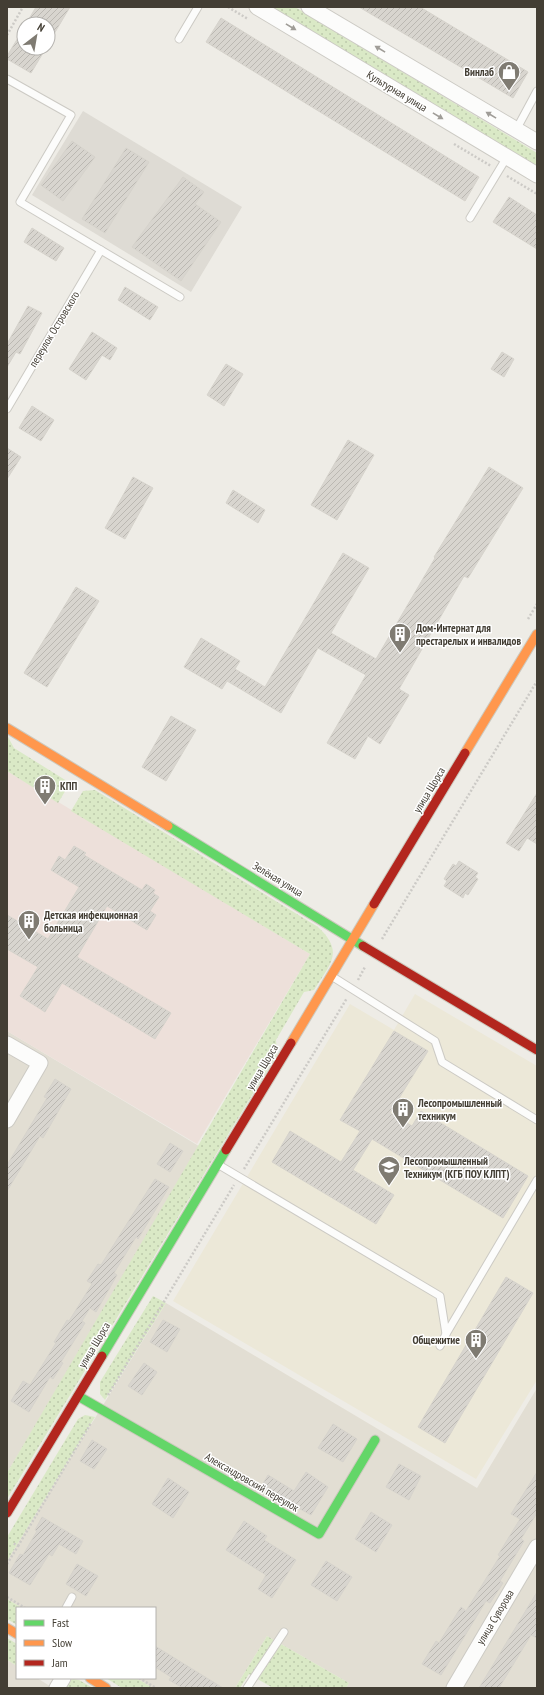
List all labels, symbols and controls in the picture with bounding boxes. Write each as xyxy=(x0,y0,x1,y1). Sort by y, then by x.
north arrow xyxy=(16,16,56,56)
text: N xyxy=(35,20,47,35)
one-way arrow xyxy=(285,24,297,31)
one-way arrow xyxy=(374,45,386,52)
shop icon: Винлаб xyxy=(496,59,522,92)
place label: Винлаб xyxy=(465,65,494,79)
street label: Культурная улица xyxy=(364,67,430,115)
one-way arrow xyxy=(432,112,444,119)
one-way arrow xyxy=(485,112,497,119)
street label: переулок Островского xyxy=(26,288,82,370)
building icon: Дом-Интернат для престарелых и инвалидов xyxy=(387,621,413,654)
place label: Дом-Интернат для престарелых и инвалидов xyxy=(416,621,521,648)
street label: улица Щорса xyxy=(410,765,448,815)
building icon: КПП xyxy=(32,773,58,806)
place label: КПП xyxy=(60,779,77,793)
street label: Зелёная улица xyxy=(250,858,306,900)
building icon: Детская инфекционная больница xyxy=(16,908,42,941)
place label: Детская инфекционная больница xyxy=(44,908,138,935)
street label: улица Щорса xyxy=(243,1042,281,1092)
building icon: Лесопромышленный техникум xyxy=(390,1096,416,1129)
place label: Лесопромышленный техникум xyxy=(417,1096,502,1123)
school or university icon: Лесопромышленный Техникум (КГБ ПОУ КЛПТ) xyxy=(376,1154,402,1187)
place label: Лесопромышленный Техникум (КГБ ПОУ КЛПТ) xyxy=(403,1154,510,1181)
street label: улица Щорса xyxy=(75,1320,113,1370)
building icon: Общежитие xyxy=(463,1327,489,1360)
place label: Общежитие xyxy=(412,1333,460,1347)
street label: Александровский переулок xyxy=(202,1449,302,1515)
street label: улица Суворова xyxy=(473,1587,517,1647)
legend xyxy=(16,1607,156,1679)
text: Fast xyxy=(52,1615,70,1630)
text: Slow xyxy=(52,1635,73,1650)
text: Jam xyxy=(51,1655,68,1670)

